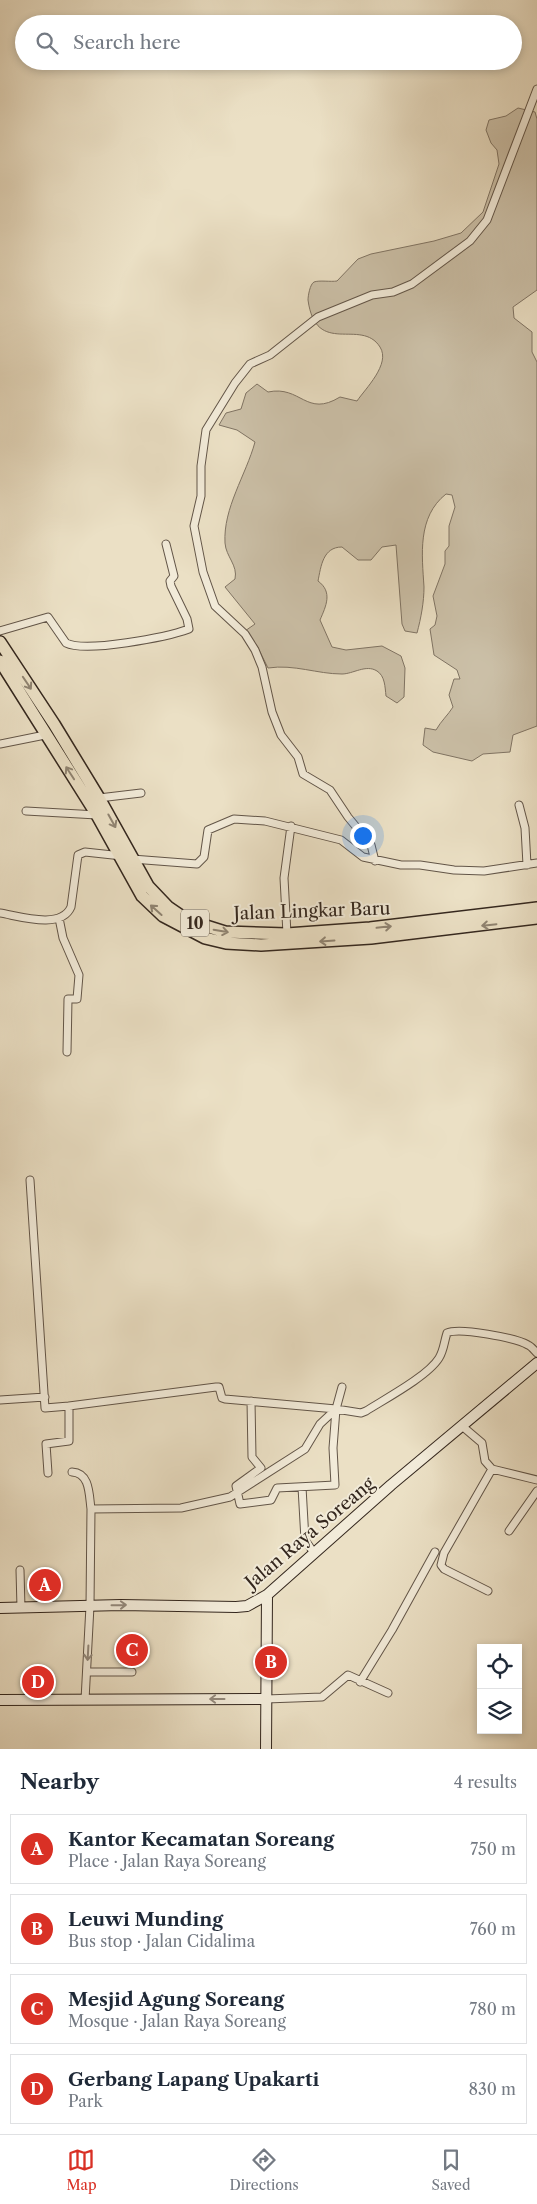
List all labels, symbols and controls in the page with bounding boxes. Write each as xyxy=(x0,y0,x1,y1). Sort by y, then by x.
search box xyxy=(15,15,522,70)
icon: search xyxy=(33,29,61,57)
text: Search here xyxy=(73,31,181,54)
one-way arrow xyxy=(22,676,32,690)
one-way arrow xyxy=(64,766,74,780)
one-way arrow xyxy=(107,814,117,829)
your location xyxy=(350,823,376,849)
street label: Jalan Lingkar Baru xyxy=(230,897,391,925)
one-way arrow xyxy=(149,904,162,916)
road number: 10 xyxy=(181,910,209,936)
one-way arrow xyxy=(481,920,497,930)
one-way arrow xyxy=(375,922,391,932)
one-way arrow xyxy=(213,926,229,936)
one-way arrow xyxy=(319,936,335,946)
street label: Jalan Raya Soreang xyxy=(239,1472,379,1595)
pin: A xyxy=(29,1566,61,1604)
one-way arrow xyxy=(110,1600,126,1610)
pin: C xyxy=(116,1631,148,1669)
pin: B xyxy=(255,1643,287,1681)
map controls xyxy=(477,1644,522,1734)
button: locate xyxy=(477,1644,522,1689)
one-way arrow xyxy=(83,1645,92,1661)
pin: D xyxy=(22,1663,54,1701)
button: layers xyxy=(477,1689,522,1734)
one-way arrow xyxy=(210,1694,226,1704)
text: Nearby xyxy=(20,1769,99,1794)
text: 4 results xyxy=(454,1772,517,1792)
text: Kantor Kecamatan Soreang xyxy=(68,1828,334,1851)
text: A xyxy=(31,1839,43,1859)
text: 750 m xyxy=(470,1839,516,1859)
text: Place · Jalan Raya Soreang xyxy=(68,1851,266,1871)
text: Leuwi Munding xyxy=(68,1908,223,1931)
text: B xyxy=(31,1919,43,1939)
text: 760 m xyxy=(470,1919,516,1939)
text: Bus stop · Jalan Cidalima xyxy=(68,1931,255,1951)
text: Mesjid Agung Soreang xyxy=(68,1988,284,2011)
text: C xyxy=(31,1999,43,2019)
text: 780 m xyxy=(469,1999,516,2019)
text: Mosque · Jalan Raya Soreang xyxy=(68,2011,286,2031)
text: Gerbang Lapang Upakarti xyxy=(68,2068,319,2091)
text: D xyxy=(30,2079,44,2099)
text: 830 m xyxy=(468,2079,516,2099)
text: Park xyxy=(68,2091,103,2111)
tab: Map xyxy=(66,2146,97,2194)
tab: Directions xyxy=(229,2146,299,2194)
tab: Saved xyxy=(432,2146,470,2194)

